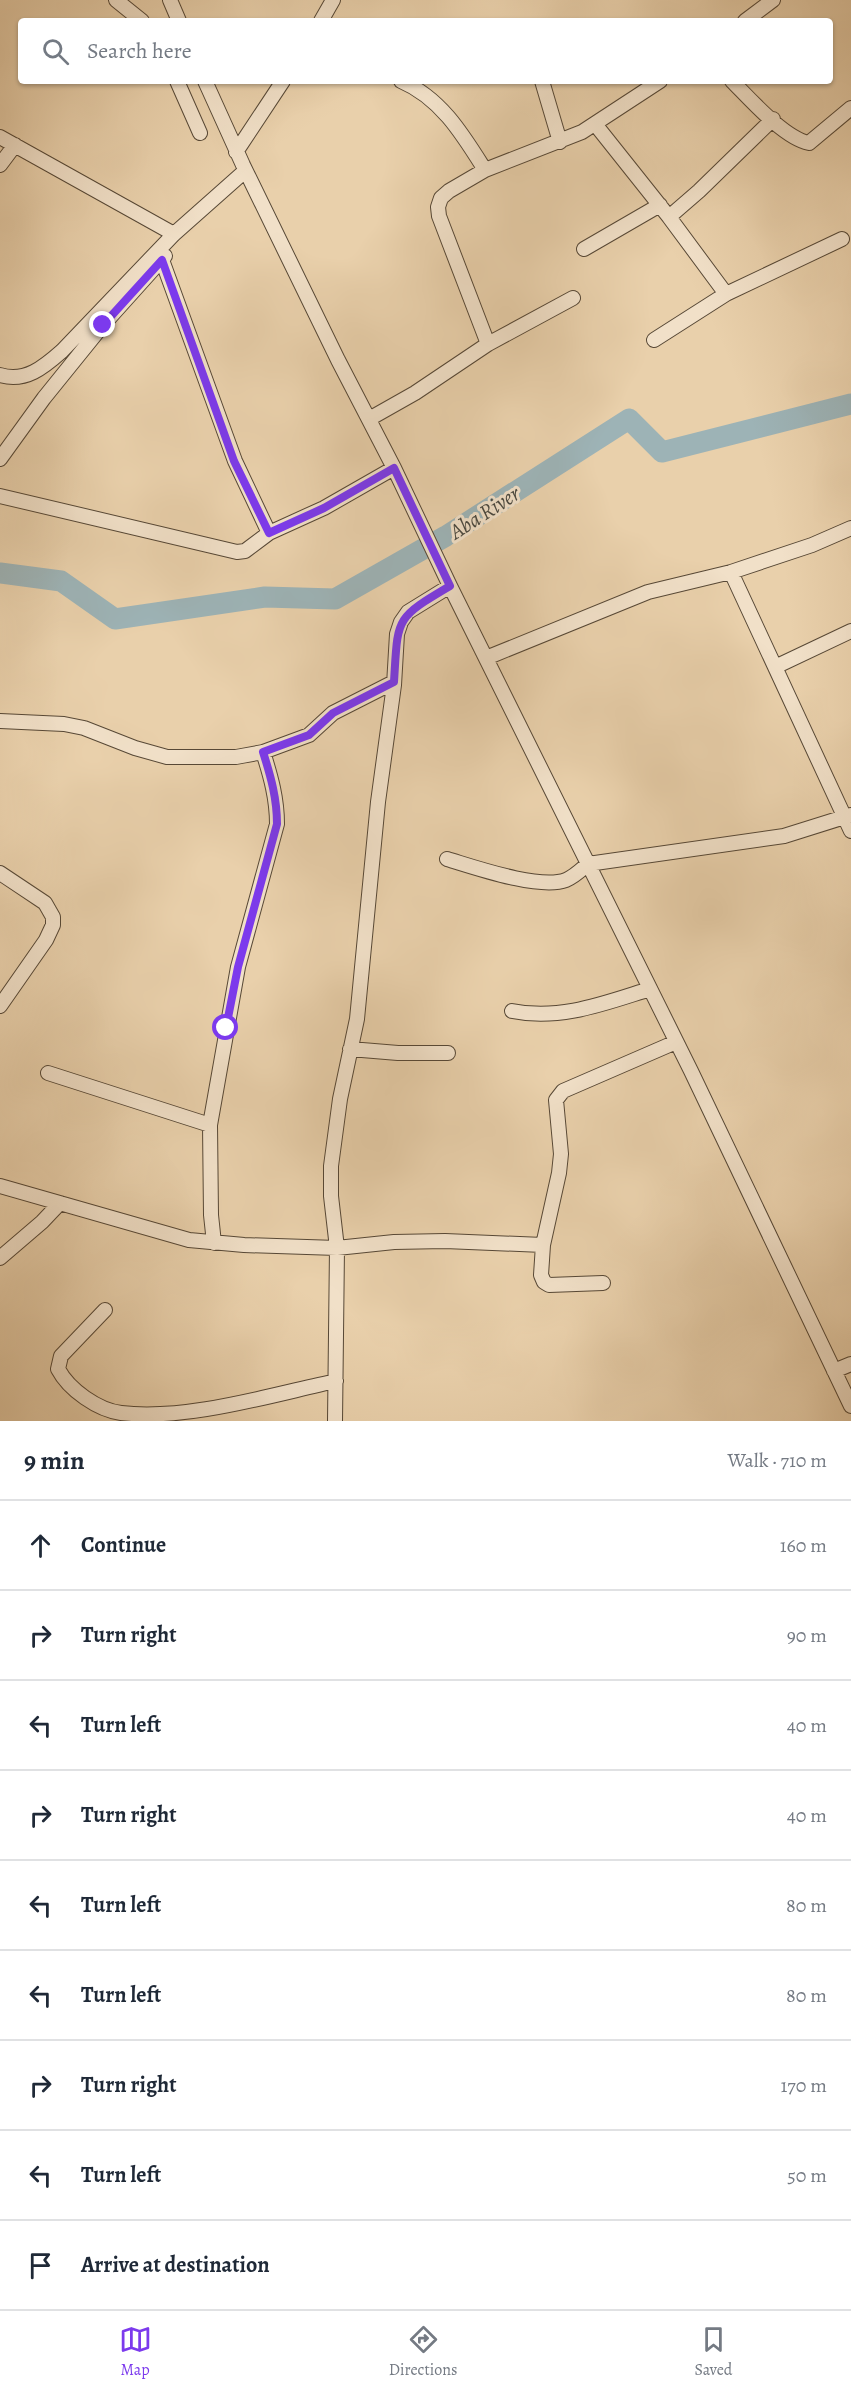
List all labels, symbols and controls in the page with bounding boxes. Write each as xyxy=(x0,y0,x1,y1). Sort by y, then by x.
search box xyxy=(18,18,833,84)
icon: search xyxy=(39,35,72,68)
text: Search here xyxy=(87,36,192,66)
route end xyxy=(89,311,115,337)
water label: Aba River xyxy=(443,478,527,547)
route start xyxy=(212,1014,238,1040)
text: 9 min xyxy=(24,1443,85,1478)
text: Walk · 710 m xyxy=(727,1447,827,1474)
icon: ahead xyxy=(24,1529,57,1562)
text: Continue xyxy=(81,1530,166,1560)
text: 160 m xyxy=(780,1532,827,1559)
icon: right xyxy=(24,1619,57,1652)
text: Turn right xyxy=(81,1620,177,1650)
text: 90 m xyxy=(787,1622,827,1649)
icon: left xyxy=(24,1709,57,1742)
text: Turn left xyxy=(81,1710,161,1740)
text: 40 m xyxy=(787,1712,827,1739)
icon: right xyxy=(24,1799,57,1832)
text: Turn right xyxy=(81,1800,177,1830)
text: 40 m xyxy=(787,1802,827,1829)
icon: left xyxy=(24,1889,57,1922)
text: Turn left xyxy=(81,1890,161,1920)
text: 80 m xyxy=(786,1892,827,1919)
icon: left xyxy=(24,1979,57,2012)
text: Turn left xyxy=(81,1980,161,2010)
text: 80 m xyxy=(786,1982,827,2009)
icon: right xyxy=(24,2069,57,2102)
text: Turn right xyxy=(81,2070,177,2100)
text: 170 m xyxy=(781,2072,827,2099)
icon: left xyxy=(24,2159,57,2192)
text: Turn left xyxy=(81,2160,161,2190)
text: 50 m xyxy=(787,2162,827,2189)
icon: arrive xyxy=(24,2249,57,2282)
text: Arrive at destination xyxy=(81,2250,270,2280)
tab: Map xyxy=(119,2323,152,2381)
tab: Directions xyxy=(389,2323,457,2381)
tab: Saved xyxy=(694,2323,732,2381)

